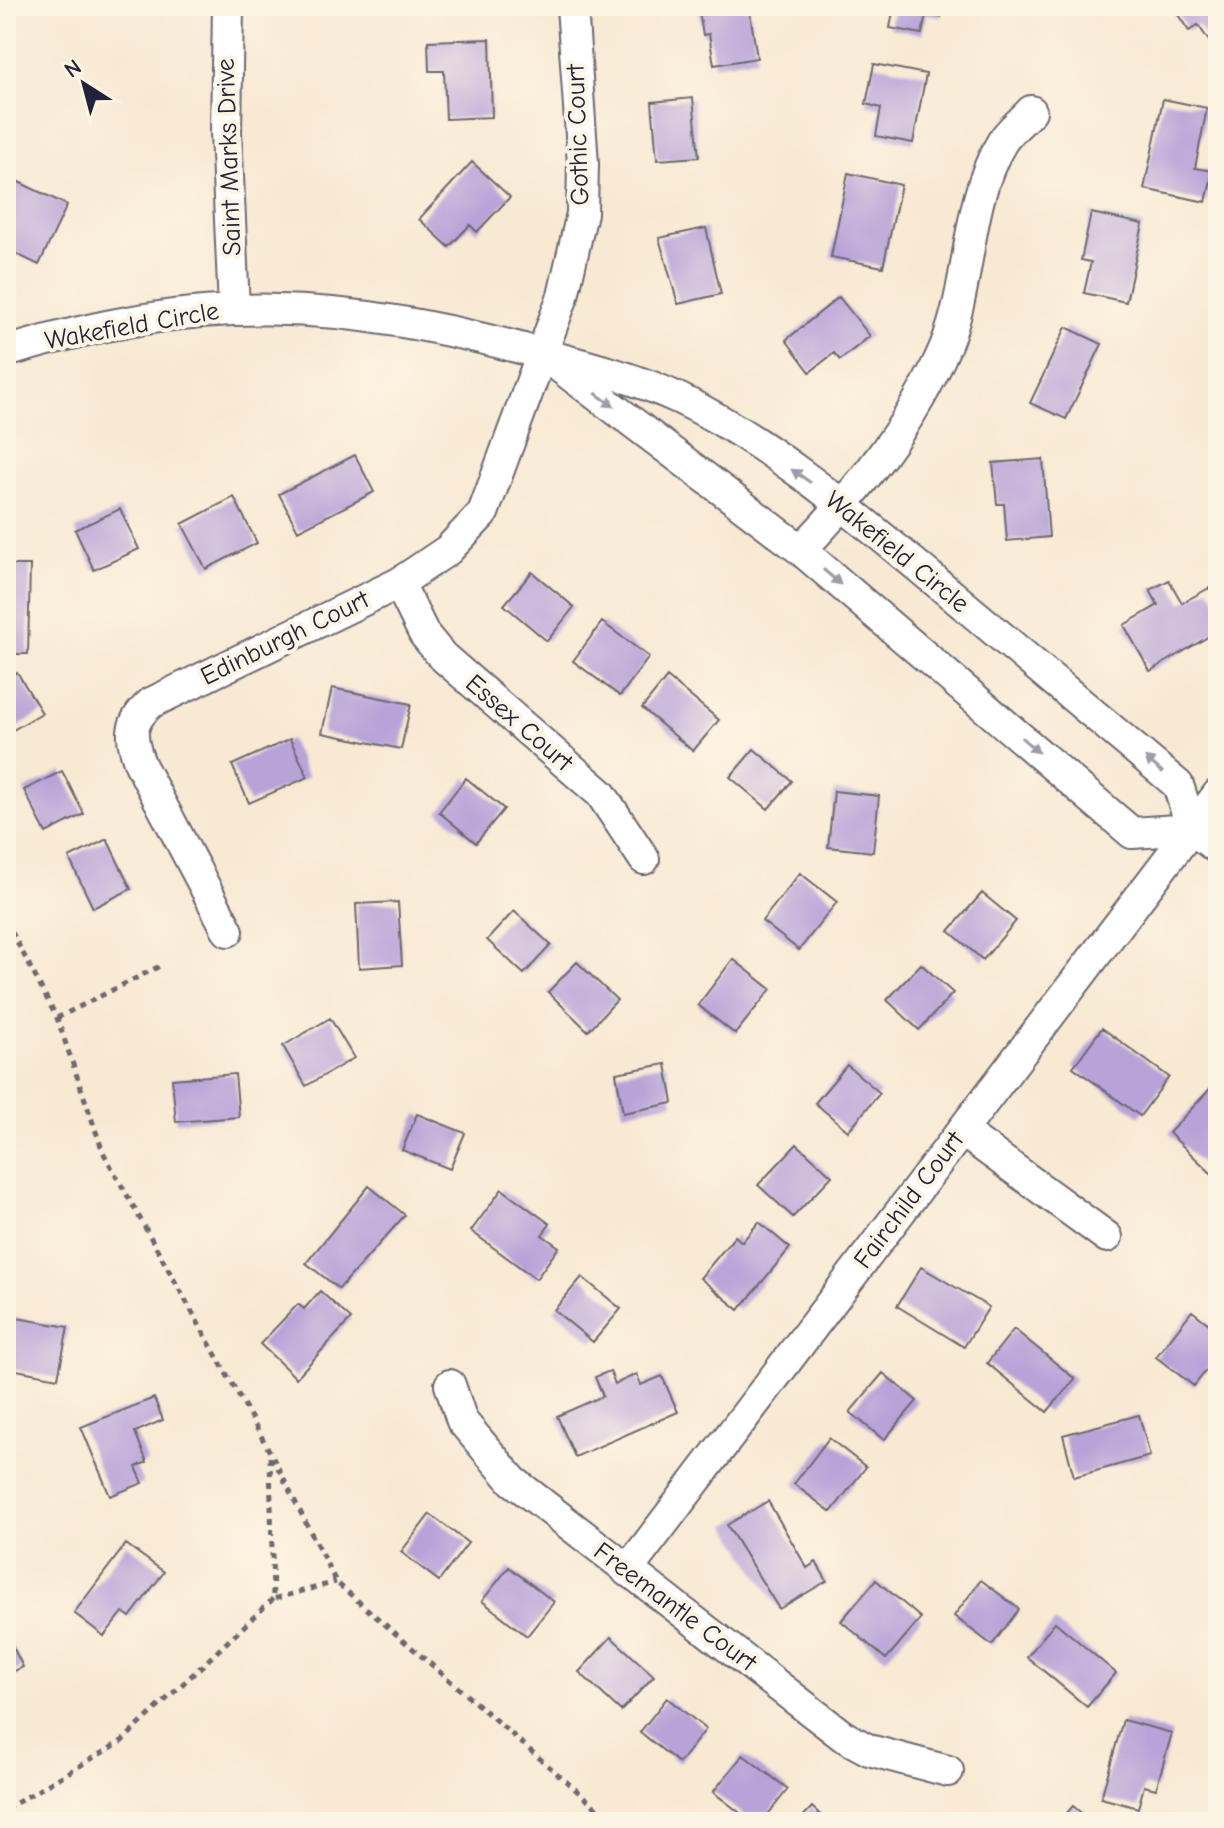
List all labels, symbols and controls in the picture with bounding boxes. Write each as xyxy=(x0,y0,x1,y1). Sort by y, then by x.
north arrow xyxy=(44,44,124,124)
text: N xyxy=(59,54,86,83)
street label: Saint Marks Drive xyxy=(211,58,247,256)
street label: Gothic Court xyxy=(560,62,595,206)
street label: Wakefield Circle xyxy=(43,296,221,356)
one-way arrow xyxy=(594,392,616,408)
one-way arrow xyxy=(791,469,812,484)
street label: Wakefield Circle xyxy=(819,485,975,619)
one-way arrow xyxy=(823,567,842,585)
street label: Edinburgh Court xyxy=(196,584,376,692)
street label: Essex Court xyxy=(459,668,580,779)
one-way arrow xyxy=(1020,736,1040,754)
one-way arrow xyxy=(1144,757,1164,773)
street label: Fairchild Court xyxy=(848,1124,971,1274)
street label: Freemantle Court xyxy=(588,1536,763,1679)

